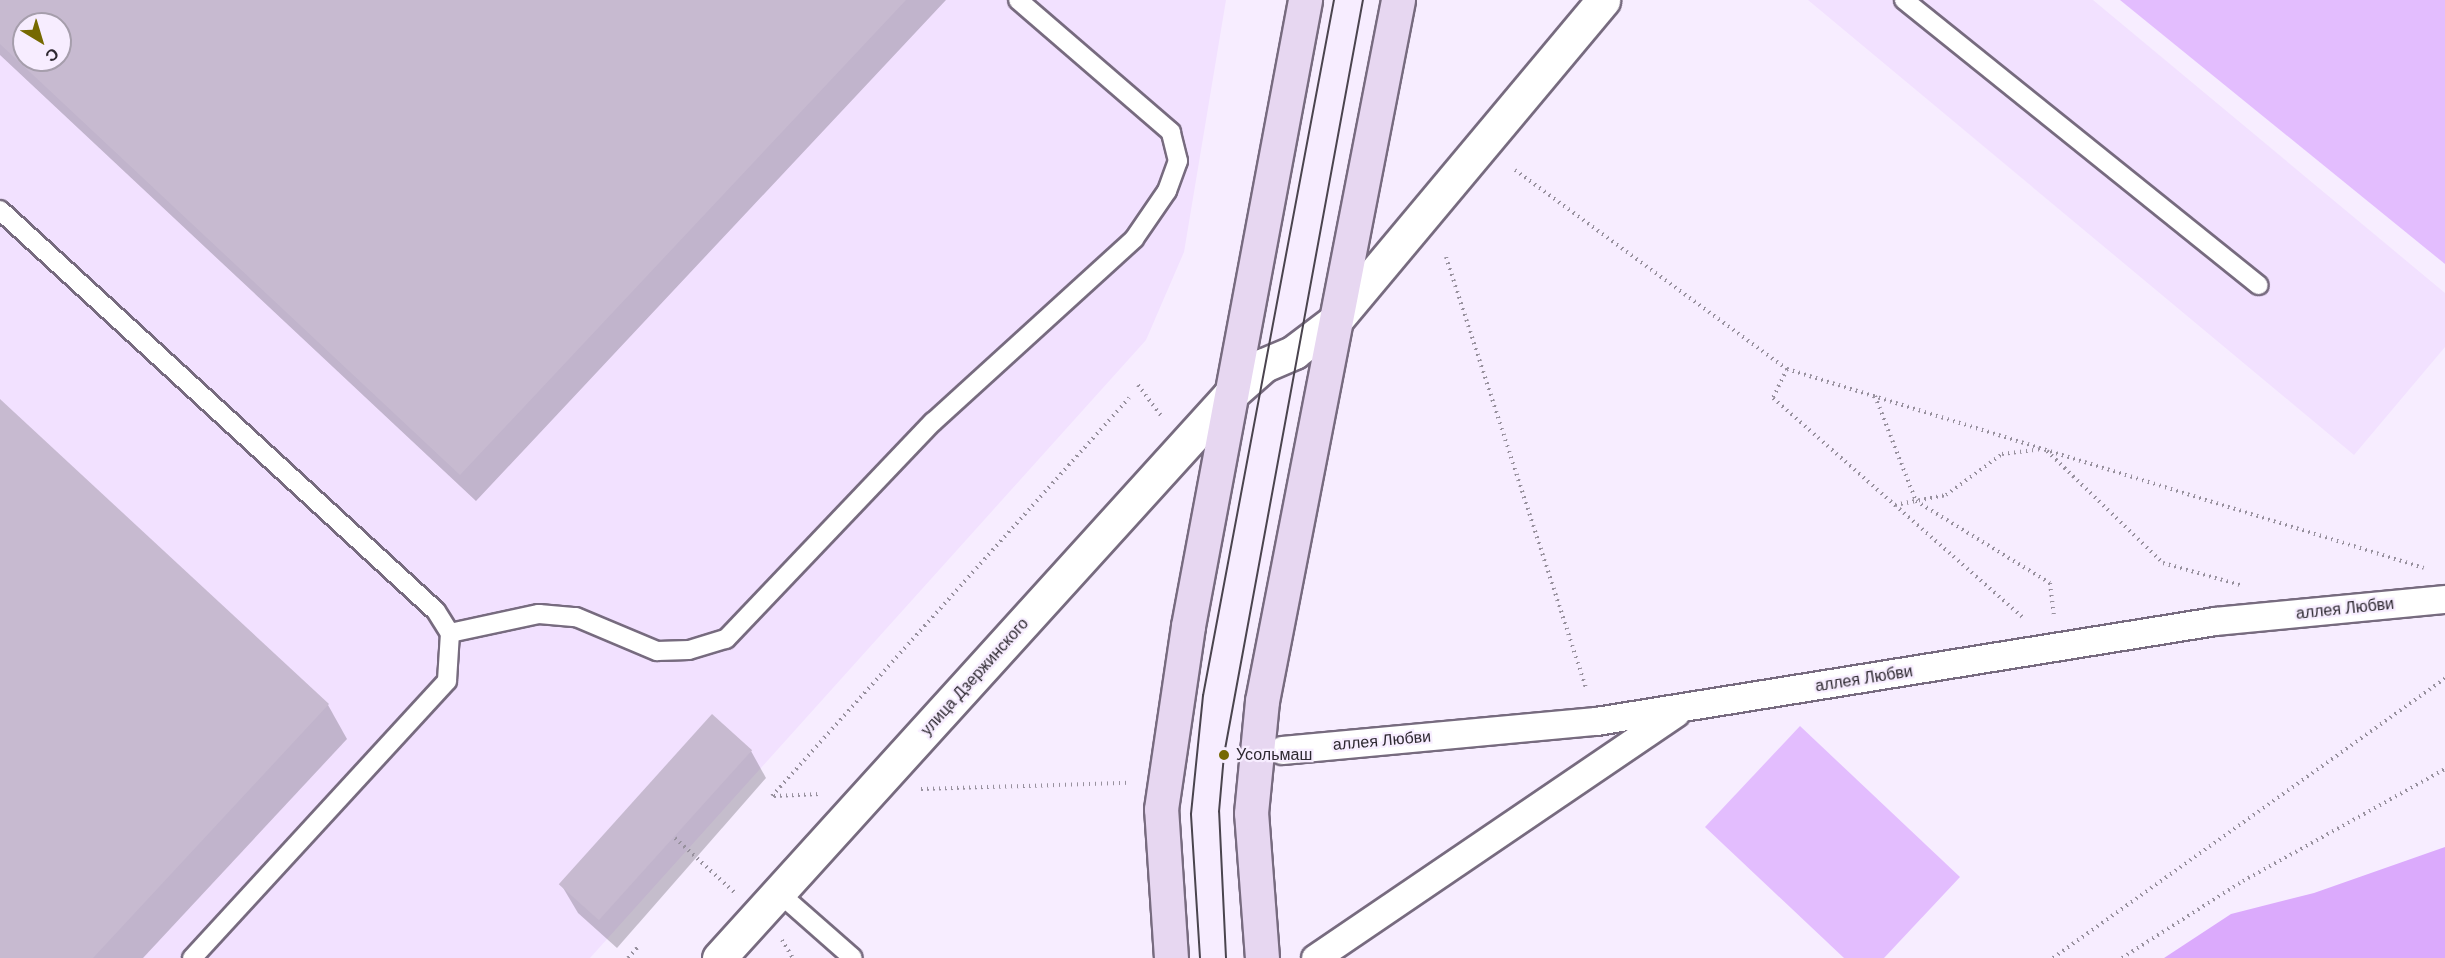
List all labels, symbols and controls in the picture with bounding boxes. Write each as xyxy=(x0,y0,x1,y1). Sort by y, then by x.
north arrow xyxy=(12,12,72,72)
text: С xyxy=(41,43,63,67)
street label: аллея Любви xyxy=(2295,594,2395,624)
street label: улица Дзержинского xyxy=(917,614,1033,740)
street label: аллея Любви xyxy=(1814,662,1914,696)
street label: аллея Любви xyxy=(1332,727,1432,755)
place label: Усольмаш xyxy=(1236,745,1312,765)
marker: Усольмаш xyxy=(1217,748,1231,762)

